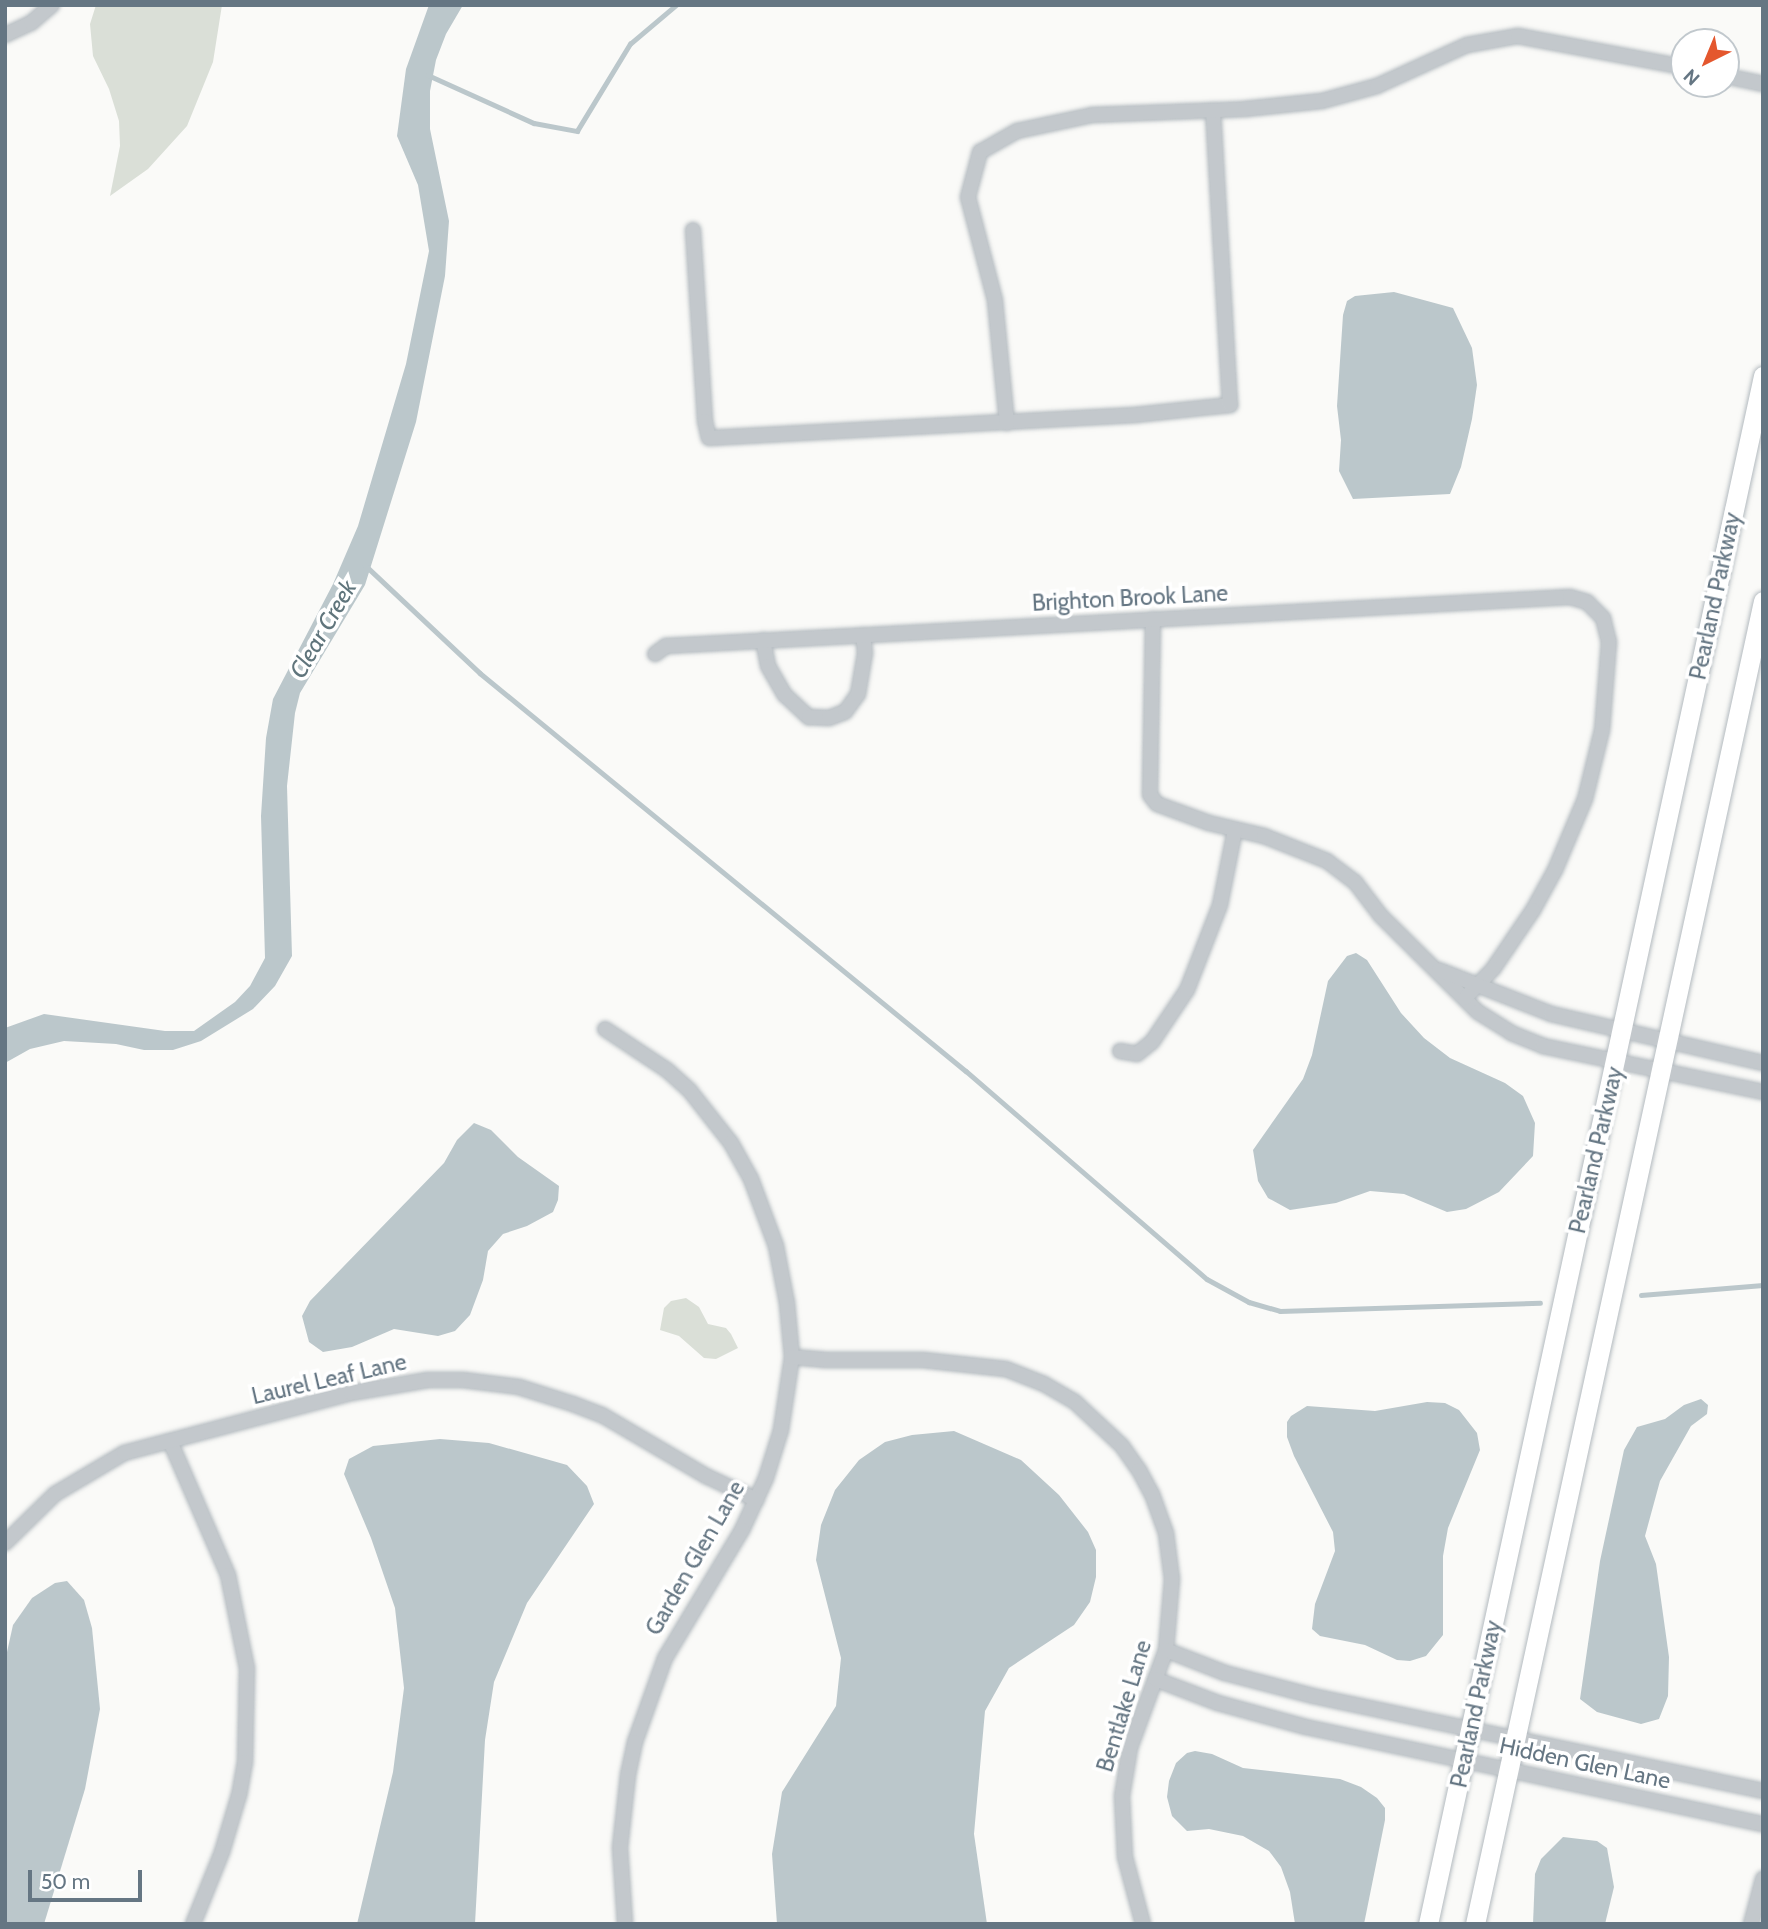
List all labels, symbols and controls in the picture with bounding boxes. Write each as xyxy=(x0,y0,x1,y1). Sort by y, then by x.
north arrow xyxy=(1670,28,1740,98)
text: N xyxy=(1679,64,1704,90)
street label: Pearland Parkway xyxy=(1684,510,1746,682)
water label: Clear Creek xyxy=(283,575,363,683)
street label: Brighton Brook Lane xyxy=(1031,579,1229,617)
street label: Pearland Parkway xyxy=(1563,1064,1629,1236)
street label: Laurel Leaf Lane xyxy=(249,1348,409,1410)
street label: Garden Glen Lane xyxy=(640,1476,750,1640)
street label: Pearland Parkway xyxy=(1445,1618,1507,1790)
street label: Bentlake Lane xyxy=(1091,1637,1157,1775)
street label: Hidden Glen Lane xyxy=(1497,1731,1673,1795)
scale bar xyxy=(32,1856,145,1900)
text: 50 m xyxy=(41,1869,90,1894)

